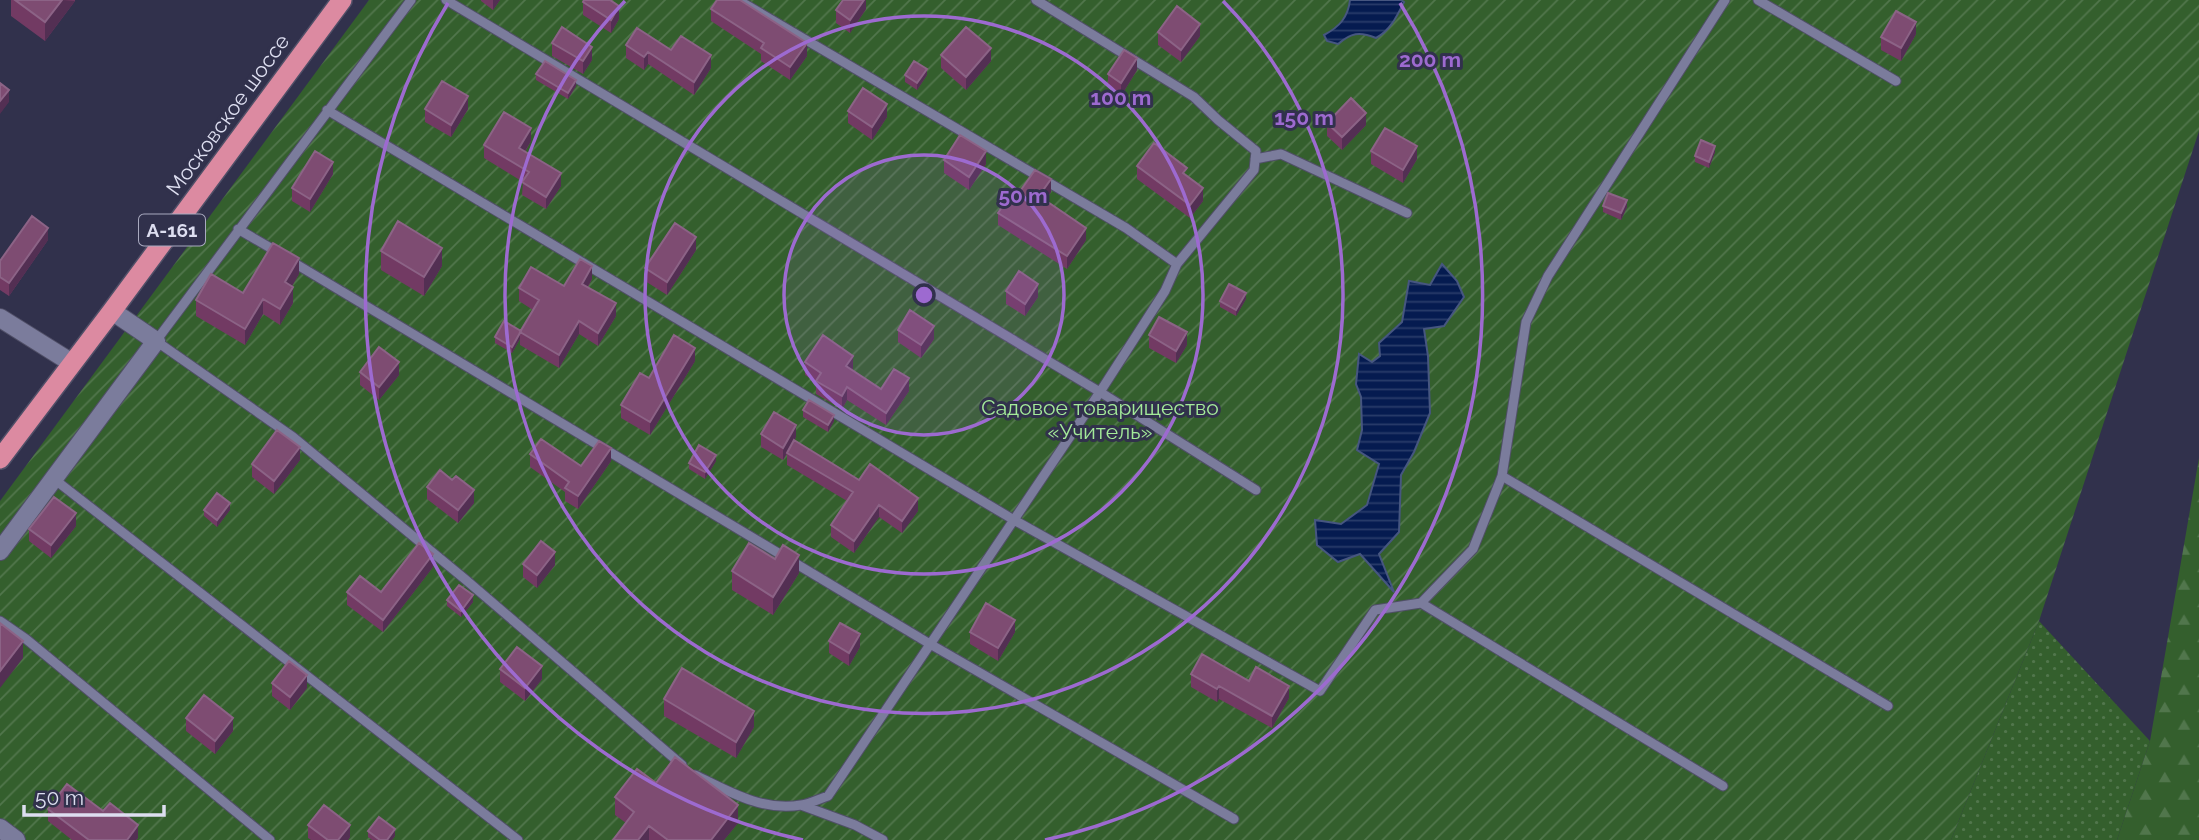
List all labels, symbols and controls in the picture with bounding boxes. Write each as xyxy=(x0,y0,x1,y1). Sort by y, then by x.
street label: Московское шоссе xyxy=(161,29,294,200)
text: 200 m xyxy=(1399,47,1461,72)
text: 100 m xyxy=(1091,85,1151,110)
text: 150 m xyxy=(1274,105,1334,130)
text: 50 m xyxy=(998,183,1048,208)
road number: А-161 xyxy=(139,214,205,246)
centre of rings xyxy=(912,283,936,307)
park label: Садовое товарищество «Учитель» xyxy=(981,395,1219,444)
scale bar xyxy=(24,774,164,818)
text: 50 m xyxy=(35,785,84,810)

